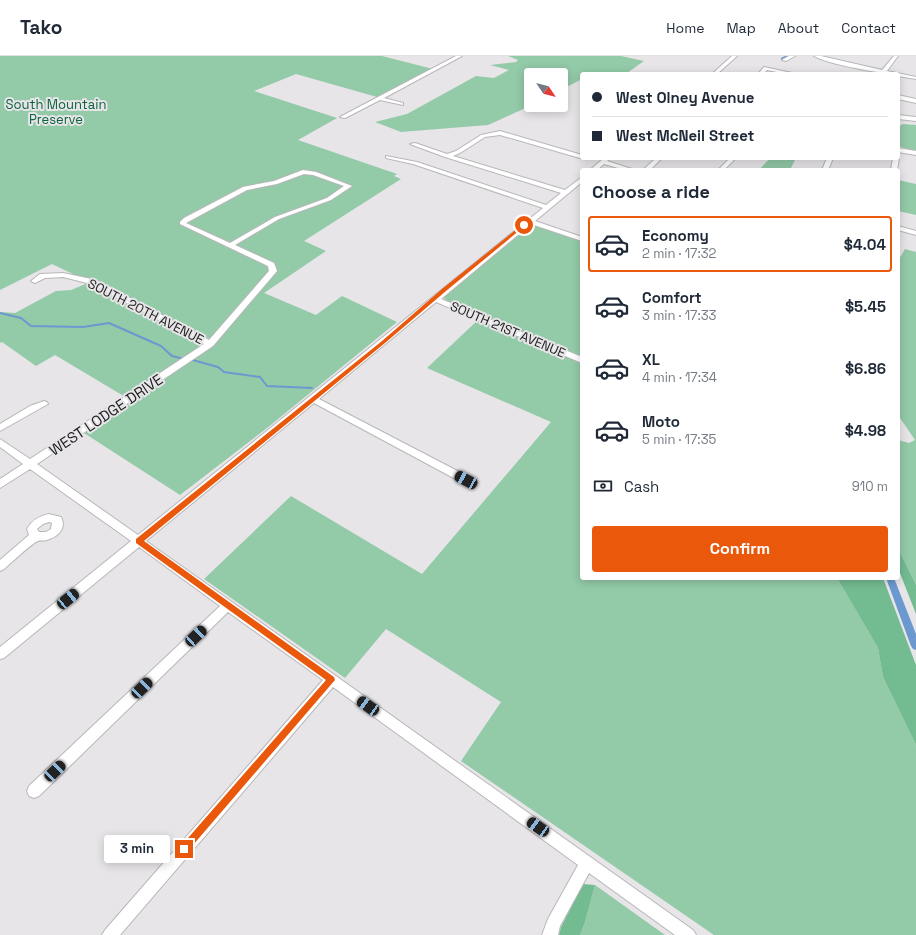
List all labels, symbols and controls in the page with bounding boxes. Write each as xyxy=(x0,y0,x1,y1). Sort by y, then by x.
text: Tako xyxy=(20,15,62,40)
text: Home xyxy=(666,19,704,37)
text: Map xyxy=(726,19,756,37)
text: About xyxy=(778,19,819,37)
text: Contact xyxy=(841,19,896,37)
north arrow xyxy=(524,68,568,112)
map controls xyxy=(524,68,568,112)
text: West Olney Avenue xyxy=(616,88,754,107)
park label: South Mountain Preserve xyxy=(6,96,106,128)
text: West McNeil Street xyxy=(616,126,754,145)
text: Choose a ride xyxy=(592,180,710,203)
route start xyxy=(515,216,533,234)
icon: car xyxy=(594,226,630,262)
text: Economy xyxy=(642,226,709,245)
text: $4.04 xyxy=(844,235,886,254)
text: 2 min · 17:32 xyxy=(642,245,716,262)
street label: SOUTH 20TH AVENUE xyxy=(85,275,207,348)
icon: car xyxy=(594,288,630,324)
text: Comfort xyxy=(642,288,702,307)
street label: SOUTH 21ST AVENUE xyxy=(448,297,568,361)
text: $5.45 xyxy=(845,297,886,316)
text: 3 min · 17:33 xyxy=(642,307,716,324)
icon: car xyxy=(594,350,630,386)
text: XL xyxy=(642,350,660,369)
text: $6.86 xyxy=(845,359,886,378)
street label: WEST LODGE DRIVE xyxy=(45,369,166,460)
text: 4 min · 17:34 xyxy=(642,369,717,386)
icon: car xyxy=(594,412,630,448)
text: Moto xyxy=(642,412,680,431)
text: $4.98 xyxy=(845,421,886,440)
text: 5 min · 17:35 xyxy=(642,431,716,448)
car xyxy=(453,469,479,491)
icon: cash xyxy=(592,475,614,497)
text: Cash xyxy=(624,477,659,496)
text: 910 m xyxy=(852,478,888,495)
button: Confirm xyxy=(592,526,888,572)
car xyxy=(55,587,81,611)
car xyxy=(183,623,209,649)
car xyxy=(129,675,155,701)
car xyxy=(355,694,381,718)
car xyxy=(42,758,68,784)
car xyxy=(525,815,551,839)
callout: 3 min xyxy=(104,835,170,863)
text: 3 min xyxy=(120,840,154,857)
route end xyxy=(175,840,193,858)

